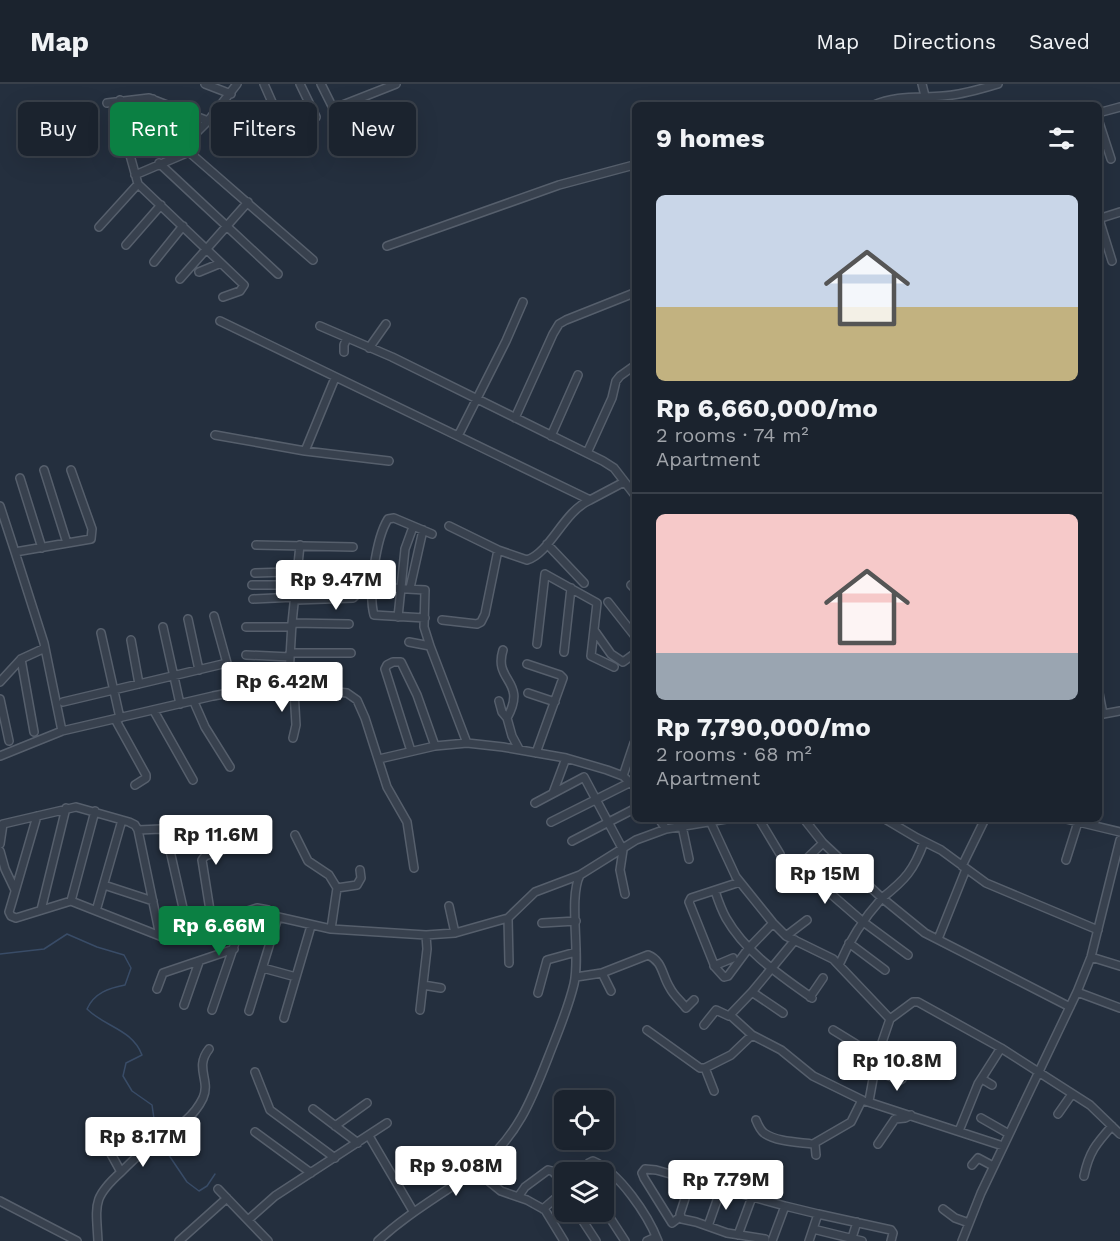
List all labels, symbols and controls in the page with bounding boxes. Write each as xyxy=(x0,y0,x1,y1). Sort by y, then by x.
text: Map xyxy=(30,25,89,58)
text: Map xyxy=(816,29,859,54)
text: Directions xyxy=(892,29,996,54)
text: Saved xyxy=(1029,29,1090,54)
chip: Buy xyxy=(18,102,98,156)
chip: Rent xyxy=(110,102,199,156)
chip: Filters xyxy=(211,102,317,156)
chip: New xyxy=(329,102,416,156)
icon: filters xyxy=(1045,122,1078,155)
text: 9 homes xyxy=(656,123,765,153)
icon: home xyxy=(813,234,921,342)
text: Rp 6,660,000/mo xyxy=(656,393,878,423)
text: 2 rooms · 74 m² xyxy=(656,423,809,447)
text: Apartment xyxy=(656,447,760,471)
icon: home xyxy=(813,553,921,661)
pin: Rp 9.47M xyxy=(274,560,398,611)
text: Rp 9.47M xyxy=(290,567,382,591)
pin: Rp 6.42M xyxy=(220,662,344,713)
text: Rp 6.42M xyxy=(236,669,328,693)
text: Rp 7,790,000/mo xyxy=(656,712,871,742)
text: 2 rooms · 68 m² xyxy=(656,742,812,766)
text: Apartment xyxy=(656,766,760,790)
pin: Rp 11.6M xyxy=(154,815,278,866)
text: Rp 11.6M xyxy=(173,822,259,846)
pin: Rp 15M xyxy=(776,854,874,905)
text: Rp 15M xyxy=(790,861,860,885)
pin: Rp 6.66M xyxy=(157,906,281,957)
text: Rp 6.66M xyxy=(173,913,265,937)
pin: Rp 10.8M xyxy=(835,1041,959,1092)
text: Rp 10.8M xyxy=(852,1048,942,1072)
map controls xyxy=(554,1090,614,1222)
button: locate xyxy=(554,1090,614,1150)
pin: Rp 8.17M xyxy=(81,1117,205,1168)
text: Rp 8.17M xyxy=(99,1124,187,1148)
pin: Rp 9.08M xyxy=(394,1146,518,1197)
text: Rp 9.08M xyxy=(409,1153,503,1177)
pin: Rp 7.79M xyxy=(664,1160,788,1211)
button: layers xyxy=(554,1162,614,1222)
text: Rp 7.79M xyxy=(682,1167,770,1191)

